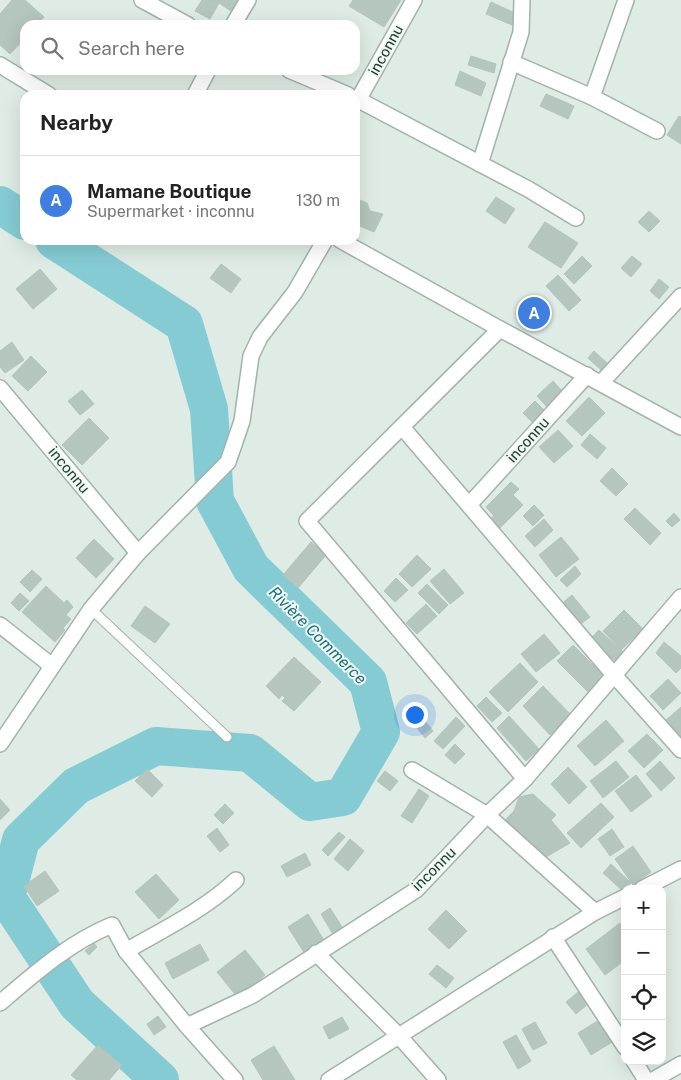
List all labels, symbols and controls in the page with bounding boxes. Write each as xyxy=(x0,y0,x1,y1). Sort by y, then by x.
search box xyxy=(20,20,360,75)
street label: inconnu xyxy=(365,22,406,78)
icon: search xyxy=(38,34,66,62)
text: Search here xyxy=(78,37,185,59)
text: Nearby xyxy=(40,110,113,135)
text: Mamane Boutique xyxy=(87,180,251,202)
text: A xyxy=(50,191,62,210)
text: 130 m xyxy=(296,191,340,210)
text: Supermarket · inconnu xyxy=(87,202,255,221)
pin: A xyxy=(518,294,550,332)
street label: inconnu xyxy=(503,414,552,466)
street label: inconnu xyxy=(45,443,94,496)
water label: Rivière Commerce xyxy=(265,583,371,688)
your location xyxy=(402,702,428,728)
street label: inconnu xyxy=(408,843,459,894)
map controls xyxy=(621,885,666,1065)
button: + xyxy=(621,885,666,930)
button: − xyxy=(621,930,666,975)
button: locate xyxy=(621,975,666,1020)
button: layers xyxy=(621,1020,666,1065)

